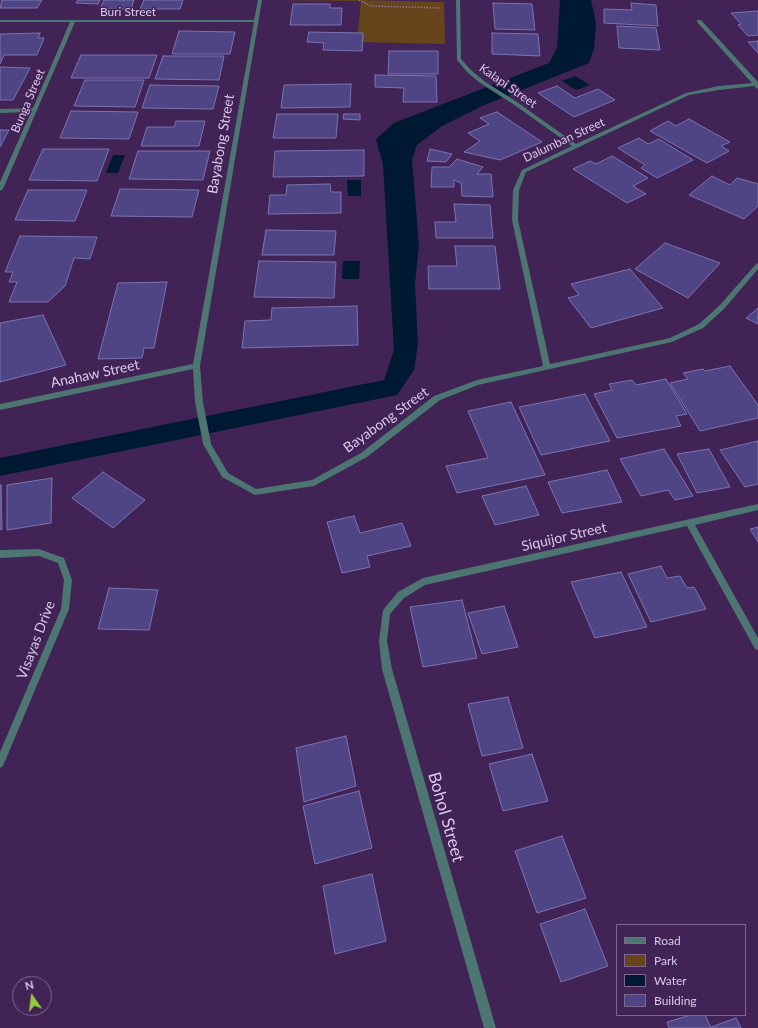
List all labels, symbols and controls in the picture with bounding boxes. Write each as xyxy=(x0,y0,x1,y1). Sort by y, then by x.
street label: Buri Street xyxy=(100,5,156,19)
street label: Kalapi Street xyxy=(476,61,540,111)
street label: Bunga Street xyxy=(8,67,48,135)
street label: Bayabong Street xyxy=(204,93,238,195)
street label: Dalumban Street xyxy=(521,115,607,165)
street label: Anahaw Street xyxy=(49,356,141,392)
street label: Bayabong Street xyxy=(340,383,432,457)
street label: Siquijor Street xyxy=(520,519,608,555)
street label: Visayas Drive xyxy=(13,598,59,682)
street label: Bohol Street xyxy=(423,770,469,864)
legend xyxy=(616,924,746,1016)
text: Road xyxy=(654,933,681,948)
text: Park xyxy=(654,953,677,968)
text: Water xyxy=(654,973,687,988)
north arrow xyxy=(12,976,52,1016)
text: N xyxy=(24,978,35,992)
text: Building xyxy=(654,993,697,1008)

